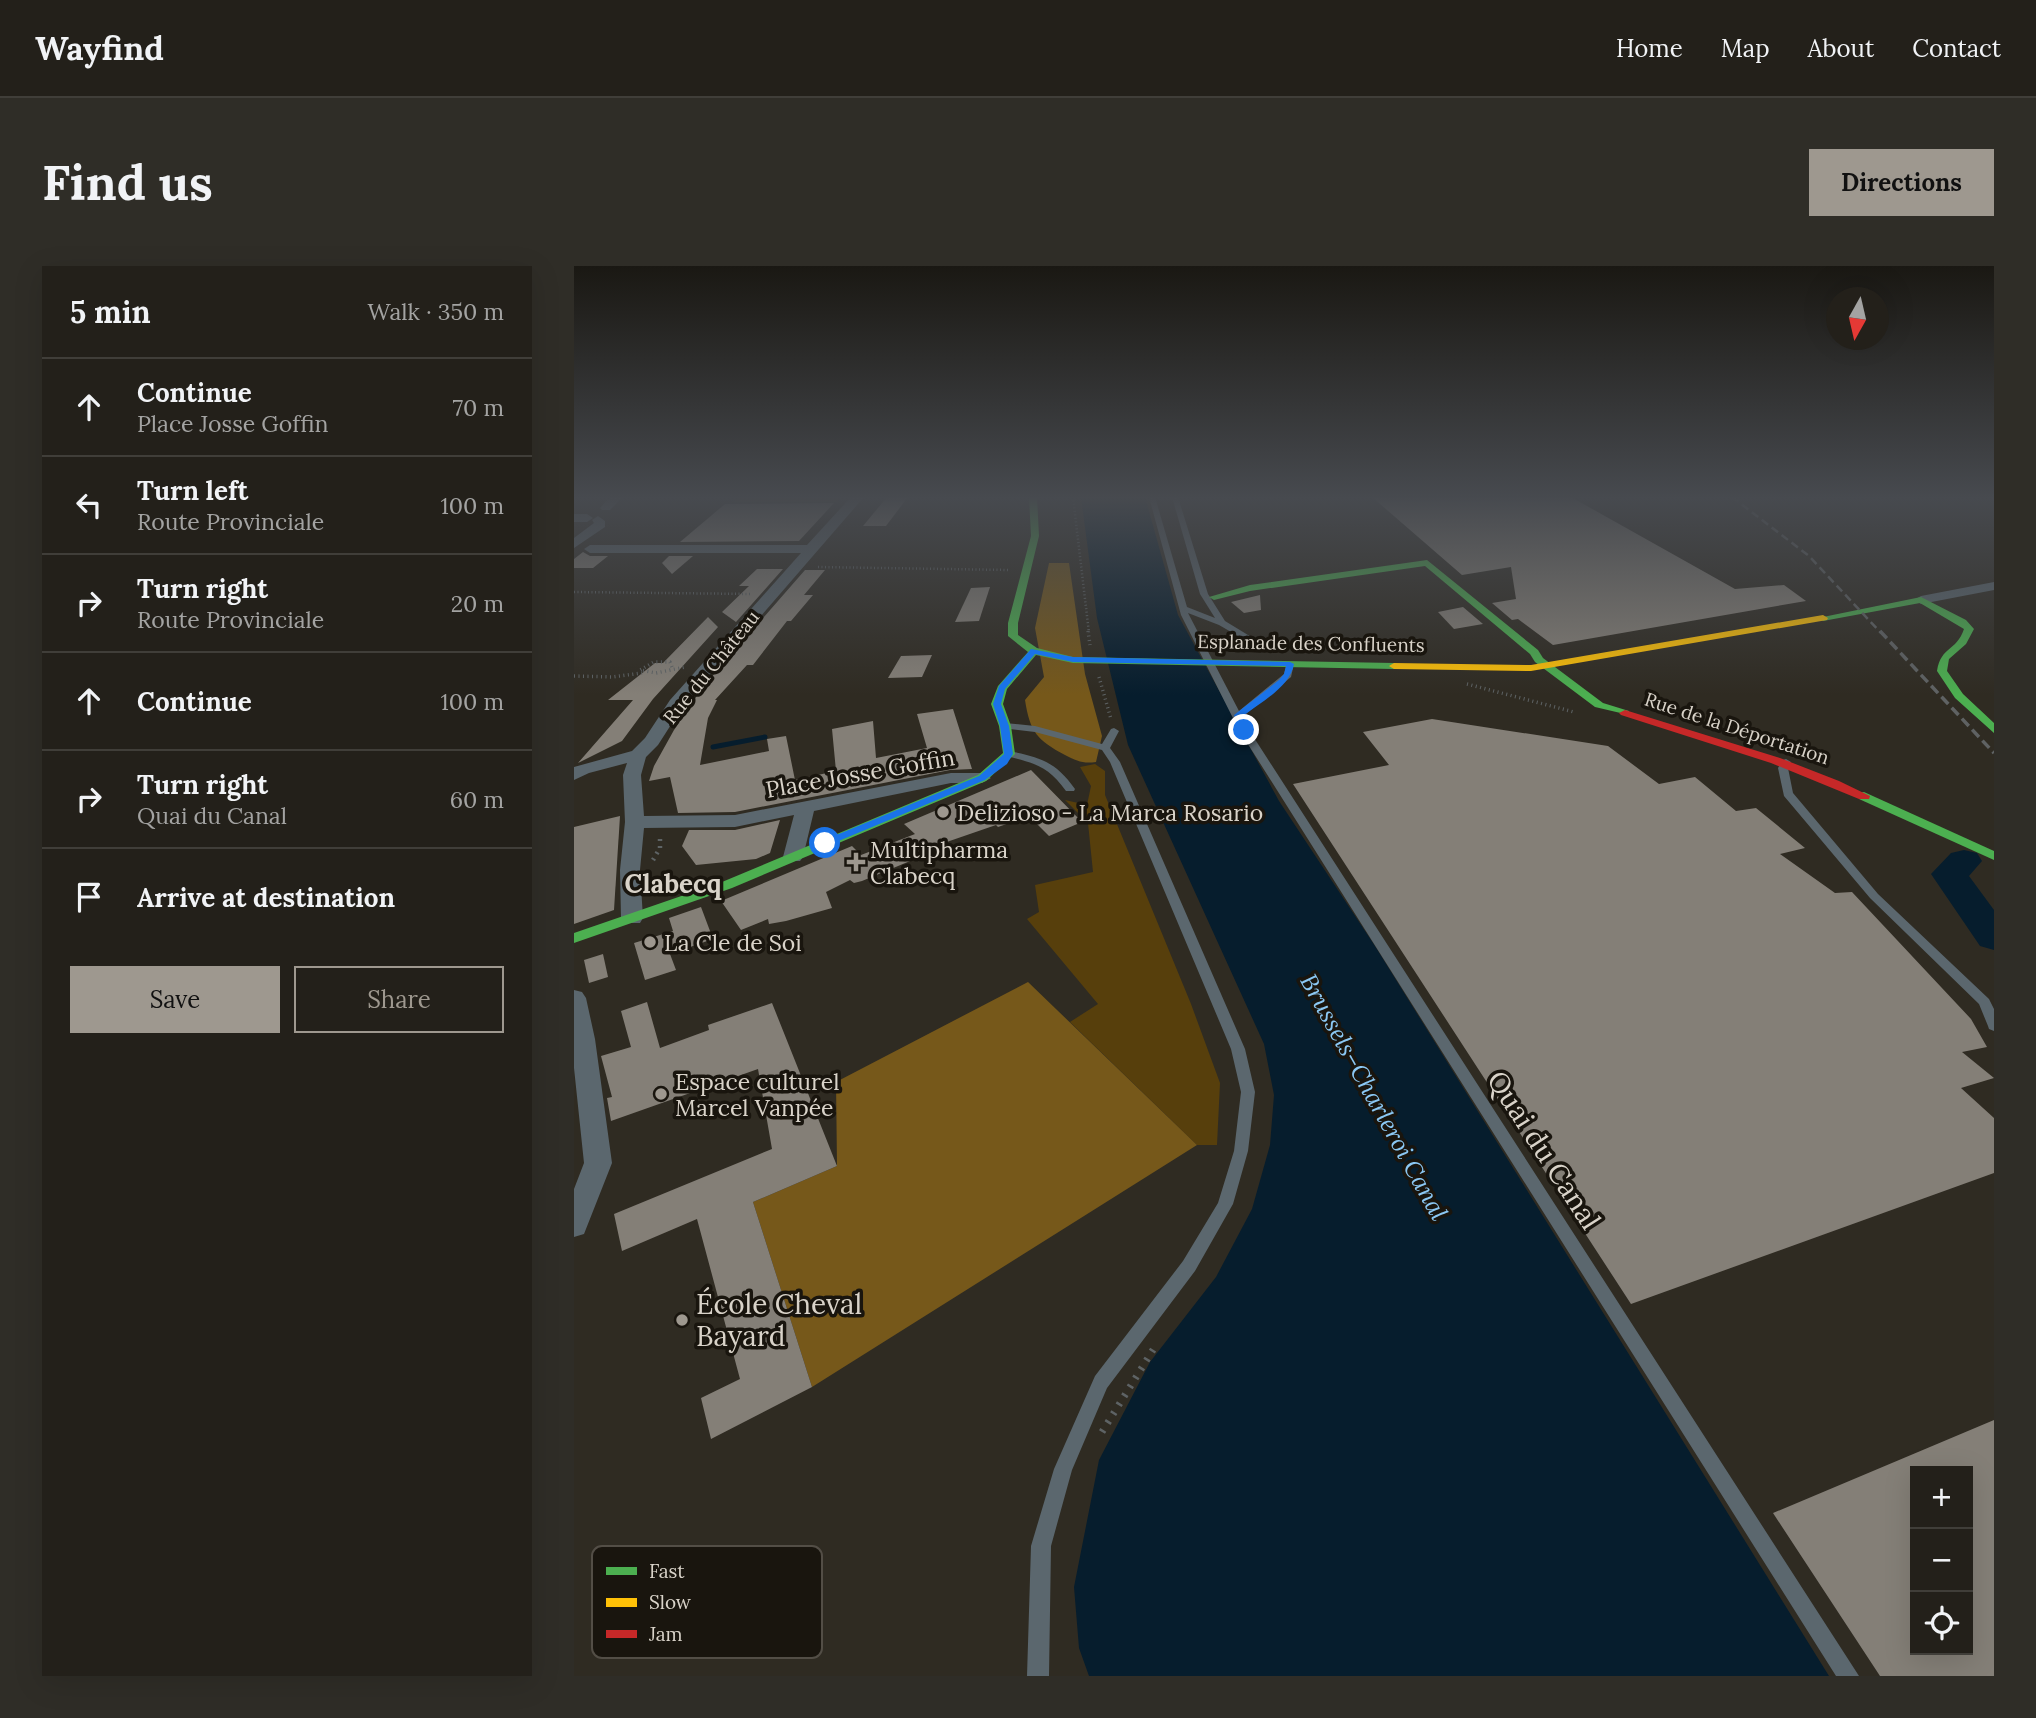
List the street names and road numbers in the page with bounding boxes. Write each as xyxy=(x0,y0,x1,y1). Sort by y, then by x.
street label: Rue du Château xyxy=(658,605,764,729)
street label: Esplanade des Confluents xyxy=(1197,629,1425,657)
street label: Rue de la Déportation xyxy=(1642,687,1832,769)
street label: Place Josse Goffin xyxy=(763,742,957,804)
street label: Quai du Canal xyxy=(1479,1064,1609,1236)

